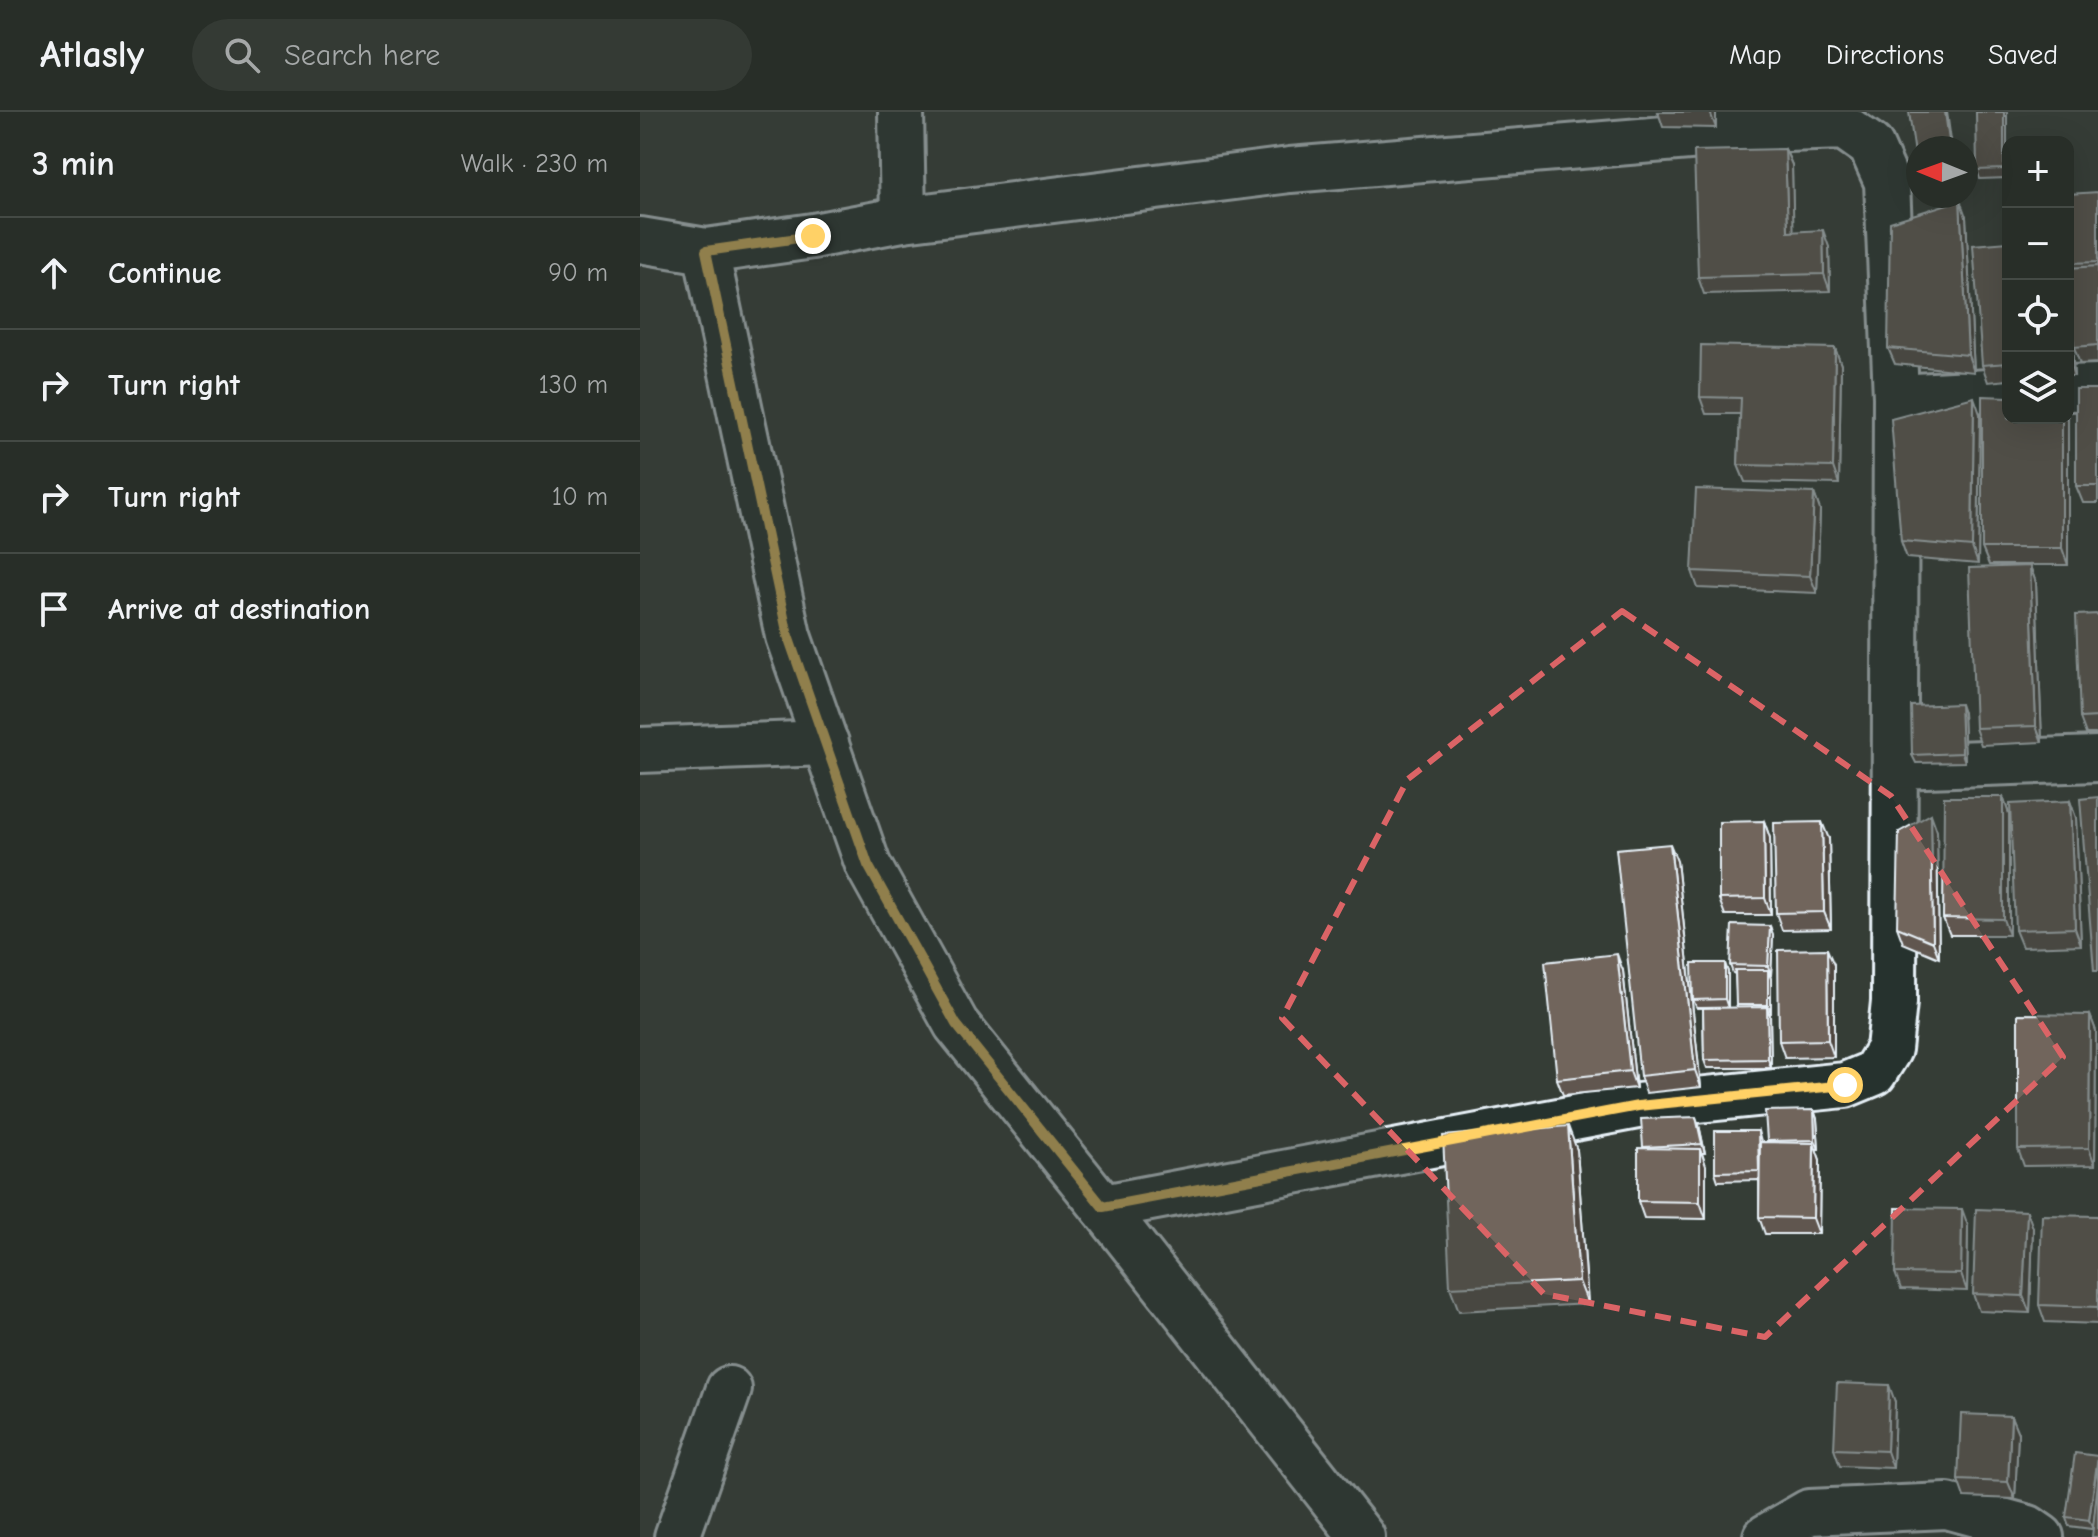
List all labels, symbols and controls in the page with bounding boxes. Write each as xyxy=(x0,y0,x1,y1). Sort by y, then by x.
search box xyxy=(192,19,752,91)
text: Atlasly xyxy=(40,33,144,77)
icon: search xyxy=(220,33,264,77)
text: Search here xyxy=(284,38,440,73)
text: Map xyxy=(1729,39,1782,71)
text: Directions xyxy=(1826,39,1944,71)
text: Saved xyxy=(1988,39,2058,71)
north arrow xyxy=(1906,136,1978,208)
map controls xyxy=(2002,136,2074,424)
button: + xyxy=(2002,136,2074,208)
text: 3 min xyxy=(32,144,115,184)
text: Walk · 230 m xyxy=(461,149,608,179)
button: − xyxy=(2002,208,2074,280)
route end xyxy=(795,218,831,254)
icon: ahead xyxy=(32,251,76,295)
text: Continue xyxy=(108,256,222,291)
text: 90 m xyxy=(548,258,608,288)
button: locate xyxy=(2002,280,2074,352)
button: layers xyxy=(2002,352,2074,424)
icon: right xyxy=(32,363,76,407)
text: Turn right xyxy=(108,368,240,403)
text: 130 m xyxy=(539,370,608,400)
icon: right xyxy=(32,475,76,519)
text: Turn right xyxy=(108,480,240,515)
text: 10 m xyxy=(552,482,608,512)
icon: arrive xyxy=(32,587,76,631)
text: Arrive at destination xyxy=(108,592,370,627)
route start xyxy=(1827,1067,1863,1103)

